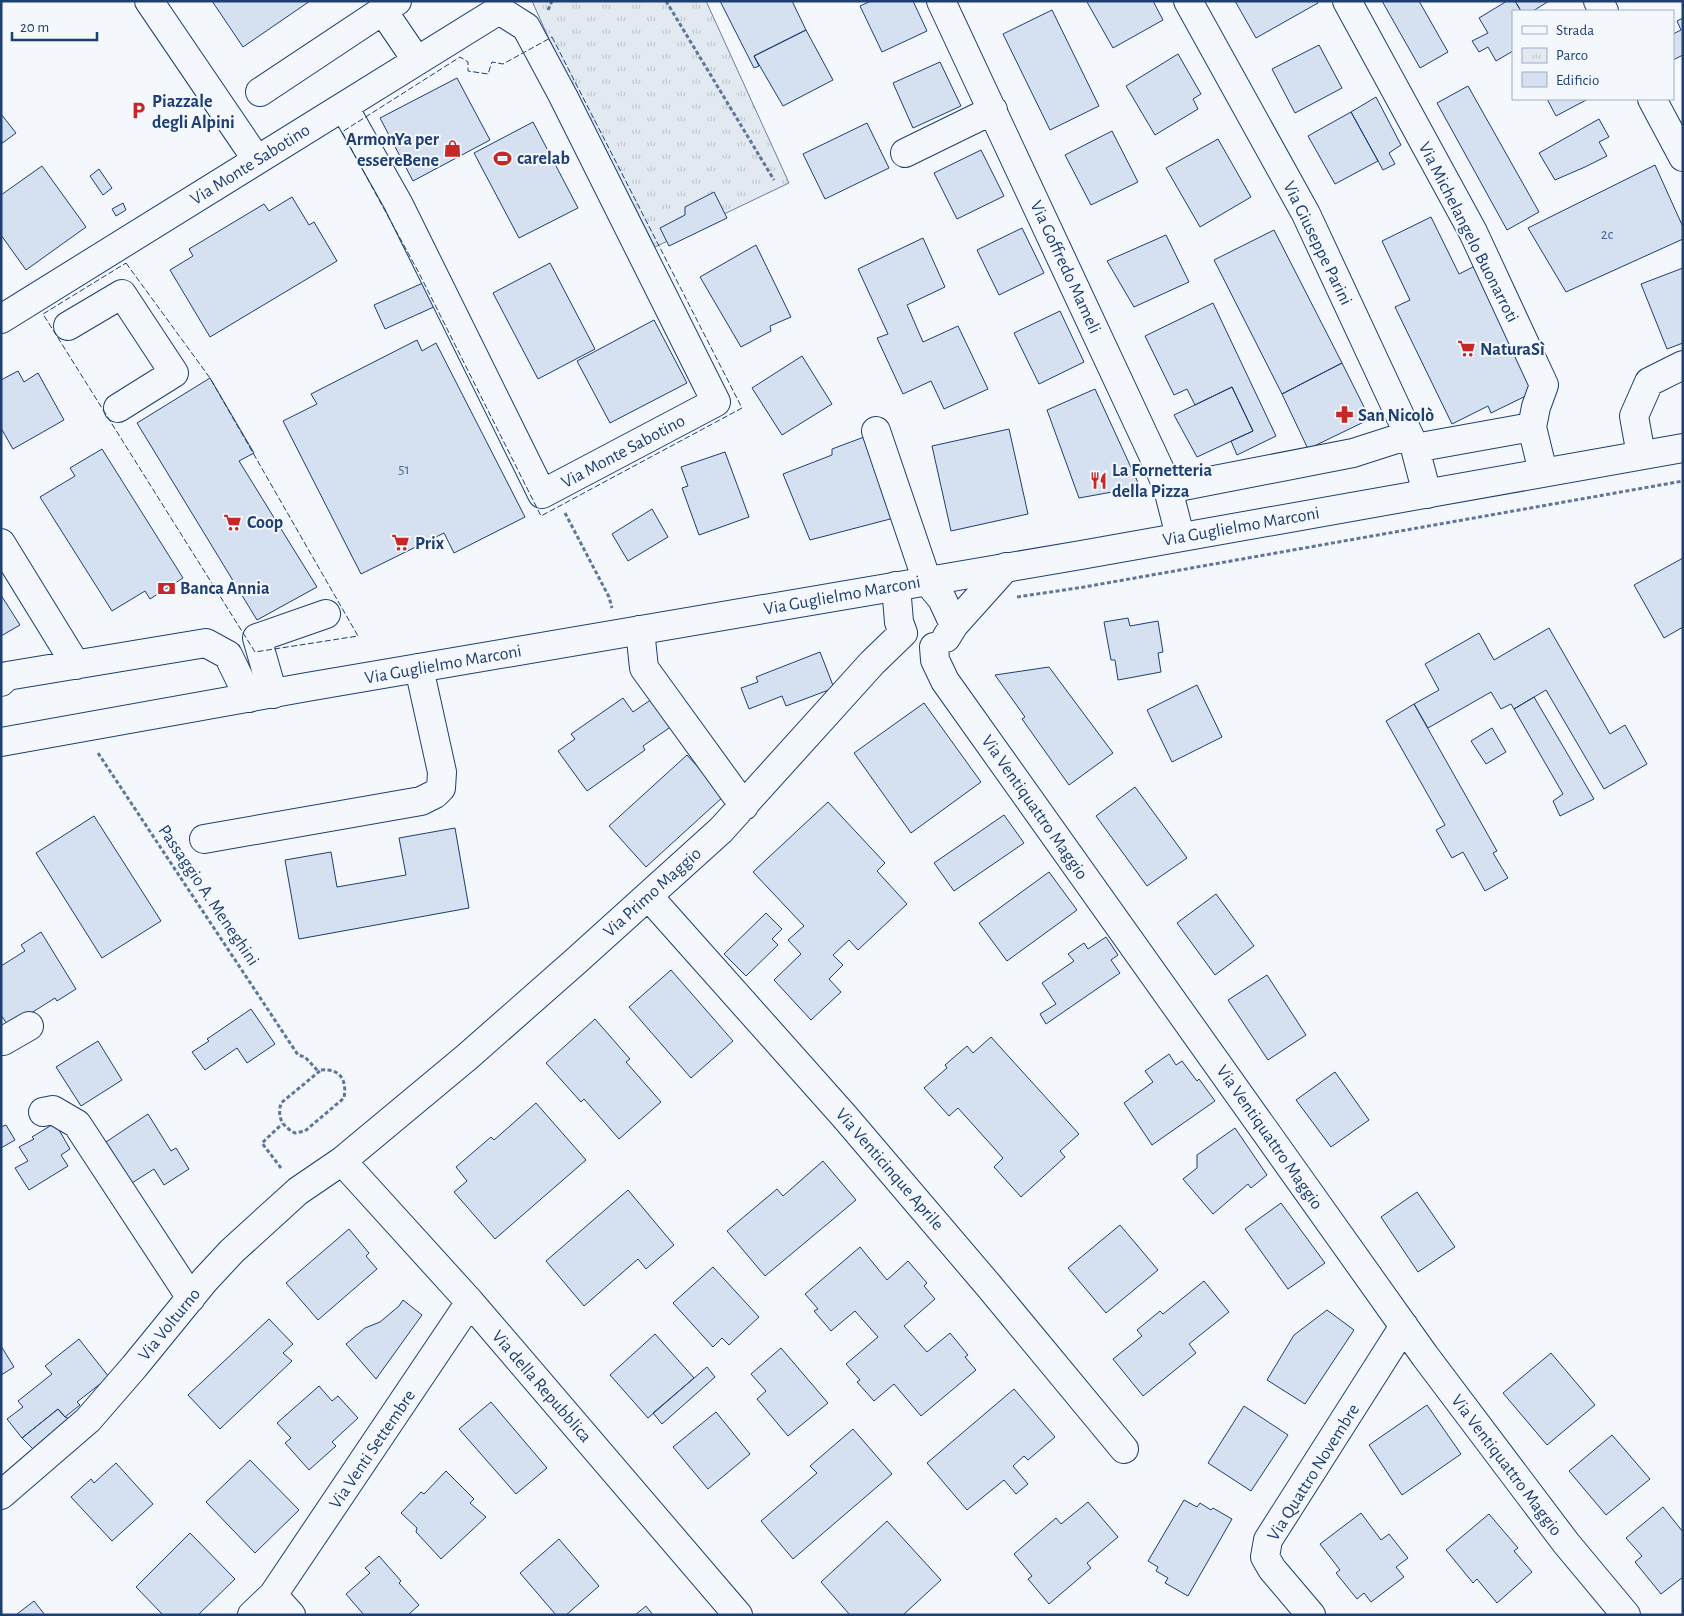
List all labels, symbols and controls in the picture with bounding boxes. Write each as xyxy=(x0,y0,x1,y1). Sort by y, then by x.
scale bar xyxy=(12,10,98,42)
legend xyxy=(1512,10,1674,100)
text: 20 m xyxy=(20,20,49,35)
text: Strada xyxy=(1556,23,1594,38)
text: Parco xyxy=(1556,48,1588,63)
text: Edificio xyxy=(1556,73,1599,88)
place label: Piazzale degli Alpini xyxy=(152,93,235,132)
parking icon: Piazzale degli Alpini xyxy=(128,101,148,121)
street label: Via Monte Sabotino xyxy=(188,121,314,209)
place label: ArmonYa per essereBene xyxy=(346,131,440,170)
shop icon: ArmonYa per essereBene xyxy=(443,139,463,159)
street label: Via Michelangelo Buonarroti xyxy=(1415,139,1521,325)
sports icon: carelab xyxy=(493,148,513,168)
place label: carelab xyxy=(517,150,570,168)
street label: Via Giuseppe Parini xyxy=(1279,179,1355,308)
street label: Via Goffredo Mameli xyxy=(1026,198,1104,337)
house number: 2c xyxy=(1601,227,1614,242)
supermarket icon: NaturaSì xyxy=(1456,339,1476,359)
place label: NaturaSì xyxy=(1480,341,1545,359)
pharmacy icon: San Nicolò xyxy=(1334,405,1354,425)
place label: San Nicolò xyxy=(1358,407,1434,425)
street label: Via Monte Sabotino xyxy=(559,412,688,492)
house number: 51 xyxy=(398,462,410,477)
place label: La Fornetteria della Pizza xyxy=(1112,462,1212,501)
restaurant icon: La Fornetteria della Pizza xyxy=(1088,470,1108,490)
street label: Via Guglielmo Marconi xyxy=(1161,504,1321,550)
supermarket icon: Coop xyxy=(223,512,243,532)
place label: Coop xyxy=(247,514,283,532)
supermarket icon: Prix xyxy=(391,533,411,553)
place label: Prix xyxy=(415,535,445,553)
street label: Via Guglielmo Marconi xyxy=(762,573,922,619)
bank icon: Banca Annia xyxy=(156,578,176,598)
place label: Banca Annia xyxy=(180,580,270,598)
street label: Via Guglielmo Marconi xyxy=(363,642,523,688)
street label: Via Ventiquattro Maggio xyxy=(978,732,1091,883)
street label: Passaggio A. Meneghini xyxy=(154,822,262,969)
street label: Via Primo Maggio xyxy=(600,844,705,941)
street label: Via Ventiquattro Maggio xyxy=(1213,1062,1326,1213)
street label: Via Venticinque Aprile xyxy=(832,1105,947,1234)
street label: Via Volturno xyxy=(135,1285,204,1364)
street label: Via della Repubblica xyxy=(488,1327,595,1446)
street label: Via Venti Settembre xyxy=(326,1387,419,1512)
street label: Via Ventiquattro Maggio xyxy=(1447,1392,1565,1540)
street label: Via Quattro Novembre xyxy=(1264,1401,1363,1544)

